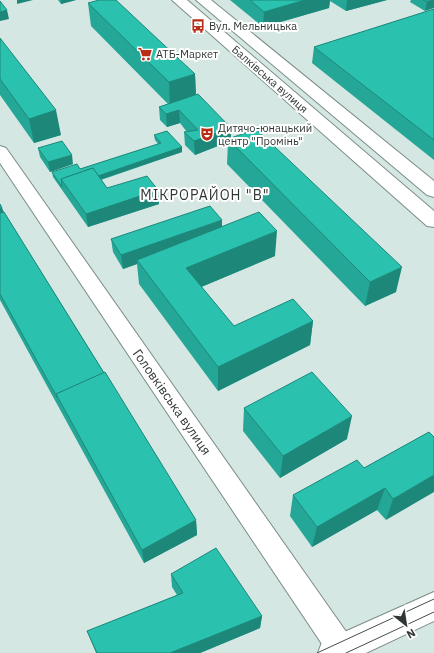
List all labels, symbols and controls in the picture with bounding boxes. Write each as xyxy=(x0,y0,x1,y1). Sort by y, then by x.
bus stop icon: Вул. Мельницька xyxy=(190,18,206,34)
place label: Вул. Мельницька xyxy=(209,19,297,33)
street label: Балківська вулиця xyxy=(229,42,311,116)
supermarket icon: АТБ-Маркет xyxy=(137,46,153,62)
place label: АТБ-Маркет xyxy=(156,47,218,61)
place label: Дитячо-юнацький центр "Промінь" xyxy=(218,121,312,148)
theatre icon: Дитячо-юнацький центр "Промінь" xyxy=(199,126,215,142)
district label: МІКРОРАЙОН "В" xyxy=(140,185,270,204)
street label: Головківська вулиця xyxy=(129,346,215,458)
north arrow xyxy=(386,605,426,645)
text: N xyxy=(404,626,418,642)

